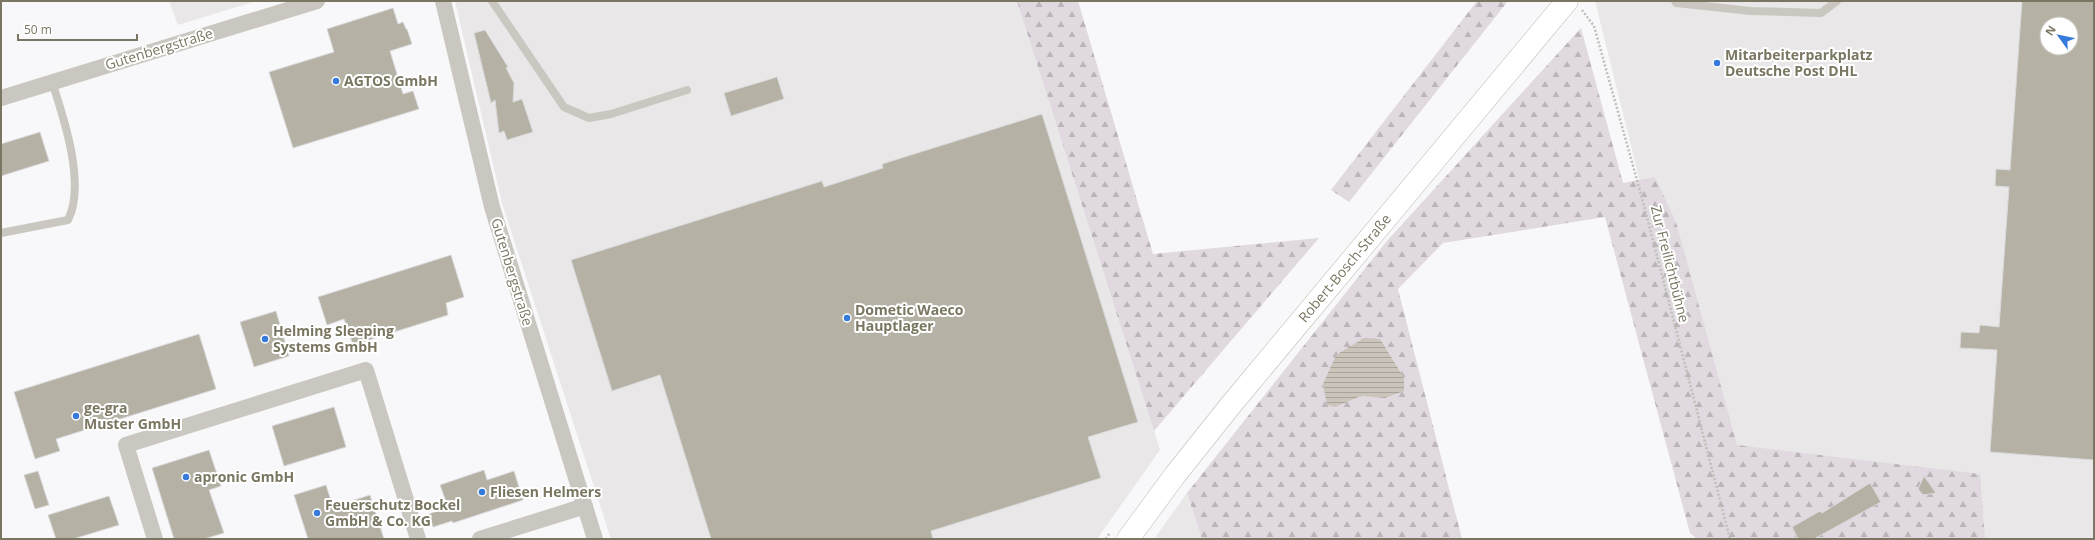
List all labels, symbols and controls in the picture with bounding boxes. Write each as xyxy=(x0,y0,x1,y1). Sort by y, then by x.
scale bar xyxy=(18,16,137,42)
north arrow xyxy=(2039,16,2079,56)
text: 50 m xyxy=(24,21,52,38)
text: N xyxy=(2041,22,2059,38)
street label: Gutenbergstraße xyxy=(103,23,215,74)
place label: Mitarbeiterparkplatz Deutsche Post DHL xyxy=(1725,45,1872,80)
marker: Mitarbeiterparkplatz Deutsche Post DHL xyxy=(1712,58,1722,68)
place label: AGTOS GmbH xyxy=(344,71,438,90)
marker: AGTOS GmbH xyxy=(331,76,341,86)
street label: Zur Freilichtbühne xyxy=(1647,203,1694,324)
street label: Robert-Bosch-Straße xyxy=(1294,210,1395,326)
street label: Gutenbergstraße xyxy=(487,216,538,328)
place label: Dometic Waeco Hauptlager xyxy=(855,300,964,335)
marker: Dometic Waeco Hauptlager xyxy=(842,313,852,323)
place label: Helming Sleeping Systems GmbH xyxy=(273,321,394,356)
marker: Helming Sleeping Systems GmbH xyxy=(260,334,270,344)
place label: ge-gra Muster GmbH xyxy=(84,398,181,433)
marker: ge-gra Muster GmbH xyxy=(71,411,81,421)
place label: apronic GmbH xyxy=(194,467,294,486)
marker: apronic GmbH xyxy=(181,472,191,482)
place label: Fliesen Helmers xyxy=(490,482,601,501)
marker: Fliesen Helmers xyxy=(477,487,487,497)
place label: Feuerschutz Bockel GmbH & Co. KG xyxy=(325,495,460,530)
marker: Feuerschutz Bockel GmbH & Co. KG xyxy=(312,508,322,518)

